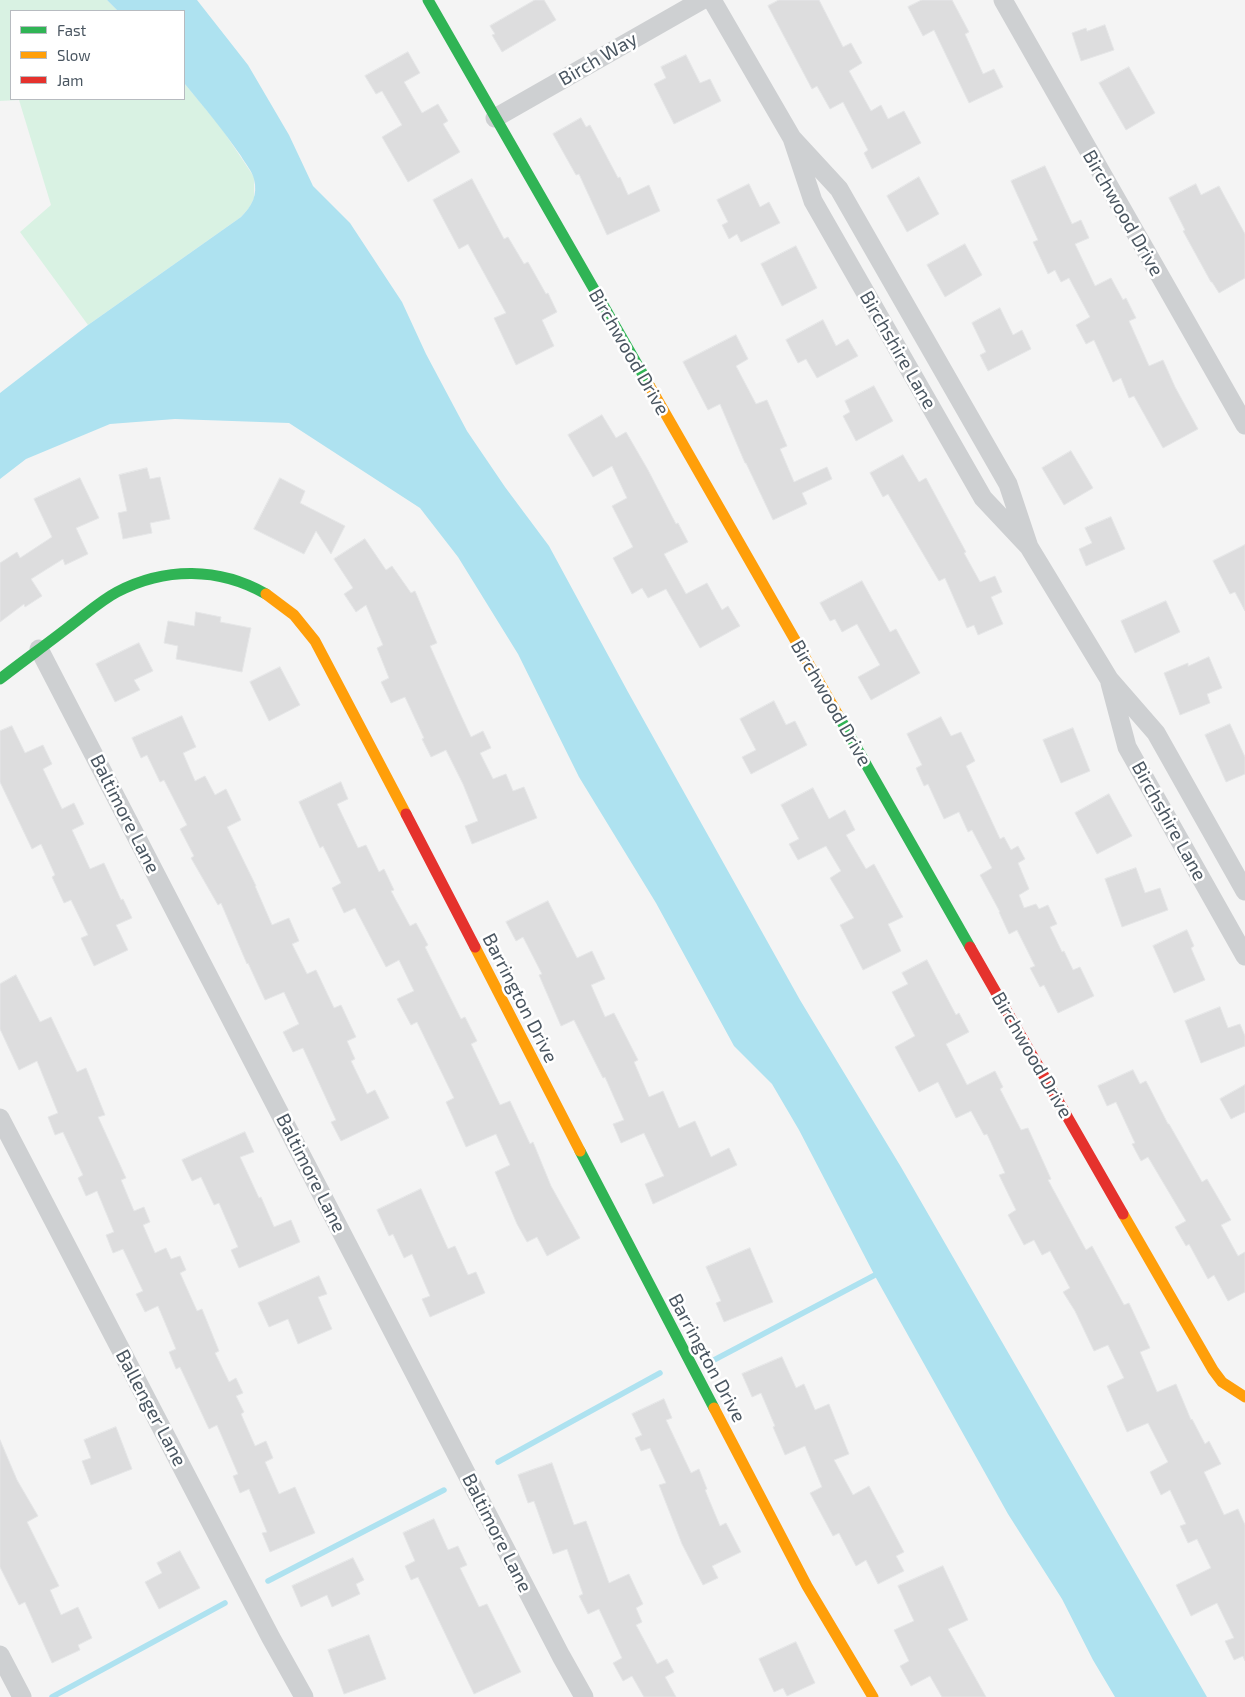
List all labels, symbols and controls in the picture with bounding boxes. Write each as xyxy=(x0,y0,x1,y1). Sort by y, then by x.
legend xyxy=(10,10,185,100)
text: Fast xyxy=(57,21,86,39)
street label: Birch Way xyxy=(555,27,641,91)
text: Slow xyxy=(57,46,91,64)
text: Jam xyxy=(57,71,83,89)
street label: Birchwood Drive xyxy=(1078,146,1168,280)
street label: Birchwood Drive xyxy=(584,285,674,419)
street label: Birchshire Lane xyxy=(855,287,941,413)
street label: Birchwood Drive xyxy=(786,636,876,770)
street label: Baltimore Lane xyxy=(85,751,165,877)
street label: Birchshire Lane xyxy=(1127,757,1211,885)
street label: Barrington Drive xyxy=(478,929,562,1067)
street label: Birchwood Drive xyxy=(987,988,1077,1122)
street label: Baltimore Lane xyxy=(271,1110,351,1236)
street label: Barrington Drive xyxy=(664,1290,750,1426)
street label: Ballenger Lane xyxy=(111,1346,191,1470)
street label: Baltimore Lane xyxy=(457,1470,537,1596)

